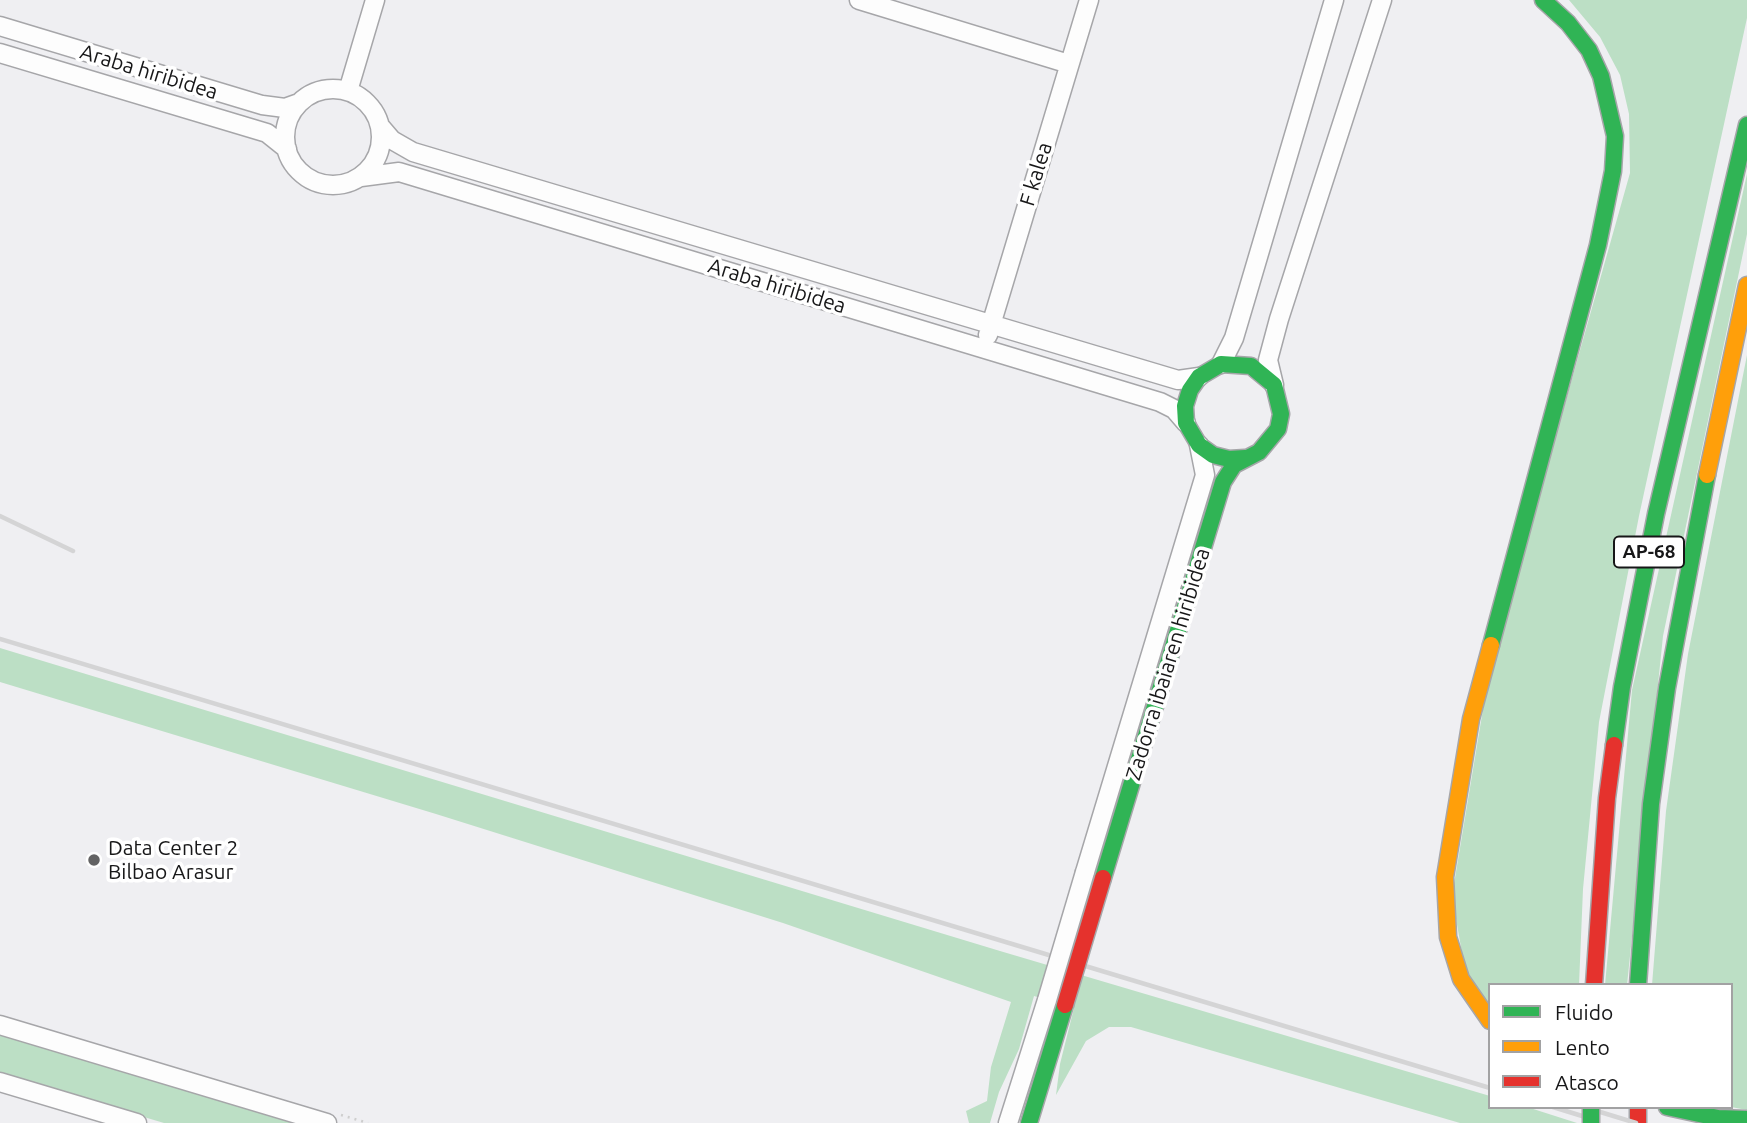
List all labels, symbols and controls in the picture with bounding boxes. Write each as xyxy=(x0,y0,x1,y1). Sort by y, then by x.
street label: Araba hiribidea xyxy=(77,39,221,105)
street label: F kalea xyxy=(1014,139,1058,209)
street label: Araba hiribidea xyxy=(705,253,849,319)
road number: AP-68 xyxy=(1614,537,1684,568)
street label: Zadorra ibaiaren hiribidea xyxy=(1121,545,1215,783)
place label: Data Center 2 Bilbao Arasur xyxy=(108,835,238,885)
marker: Data Center 2 Bilbao Arasur xyxy=(86,852,102,868)
legend xyxy=(1488,983,1733,1109)
text: Fluido xyxy=(1555,1000,1613,1024)
text: Lento xyxy=(1555,1035,1610,1059)
text: Atasco xyxy=(1555,1070,1619,1094)

